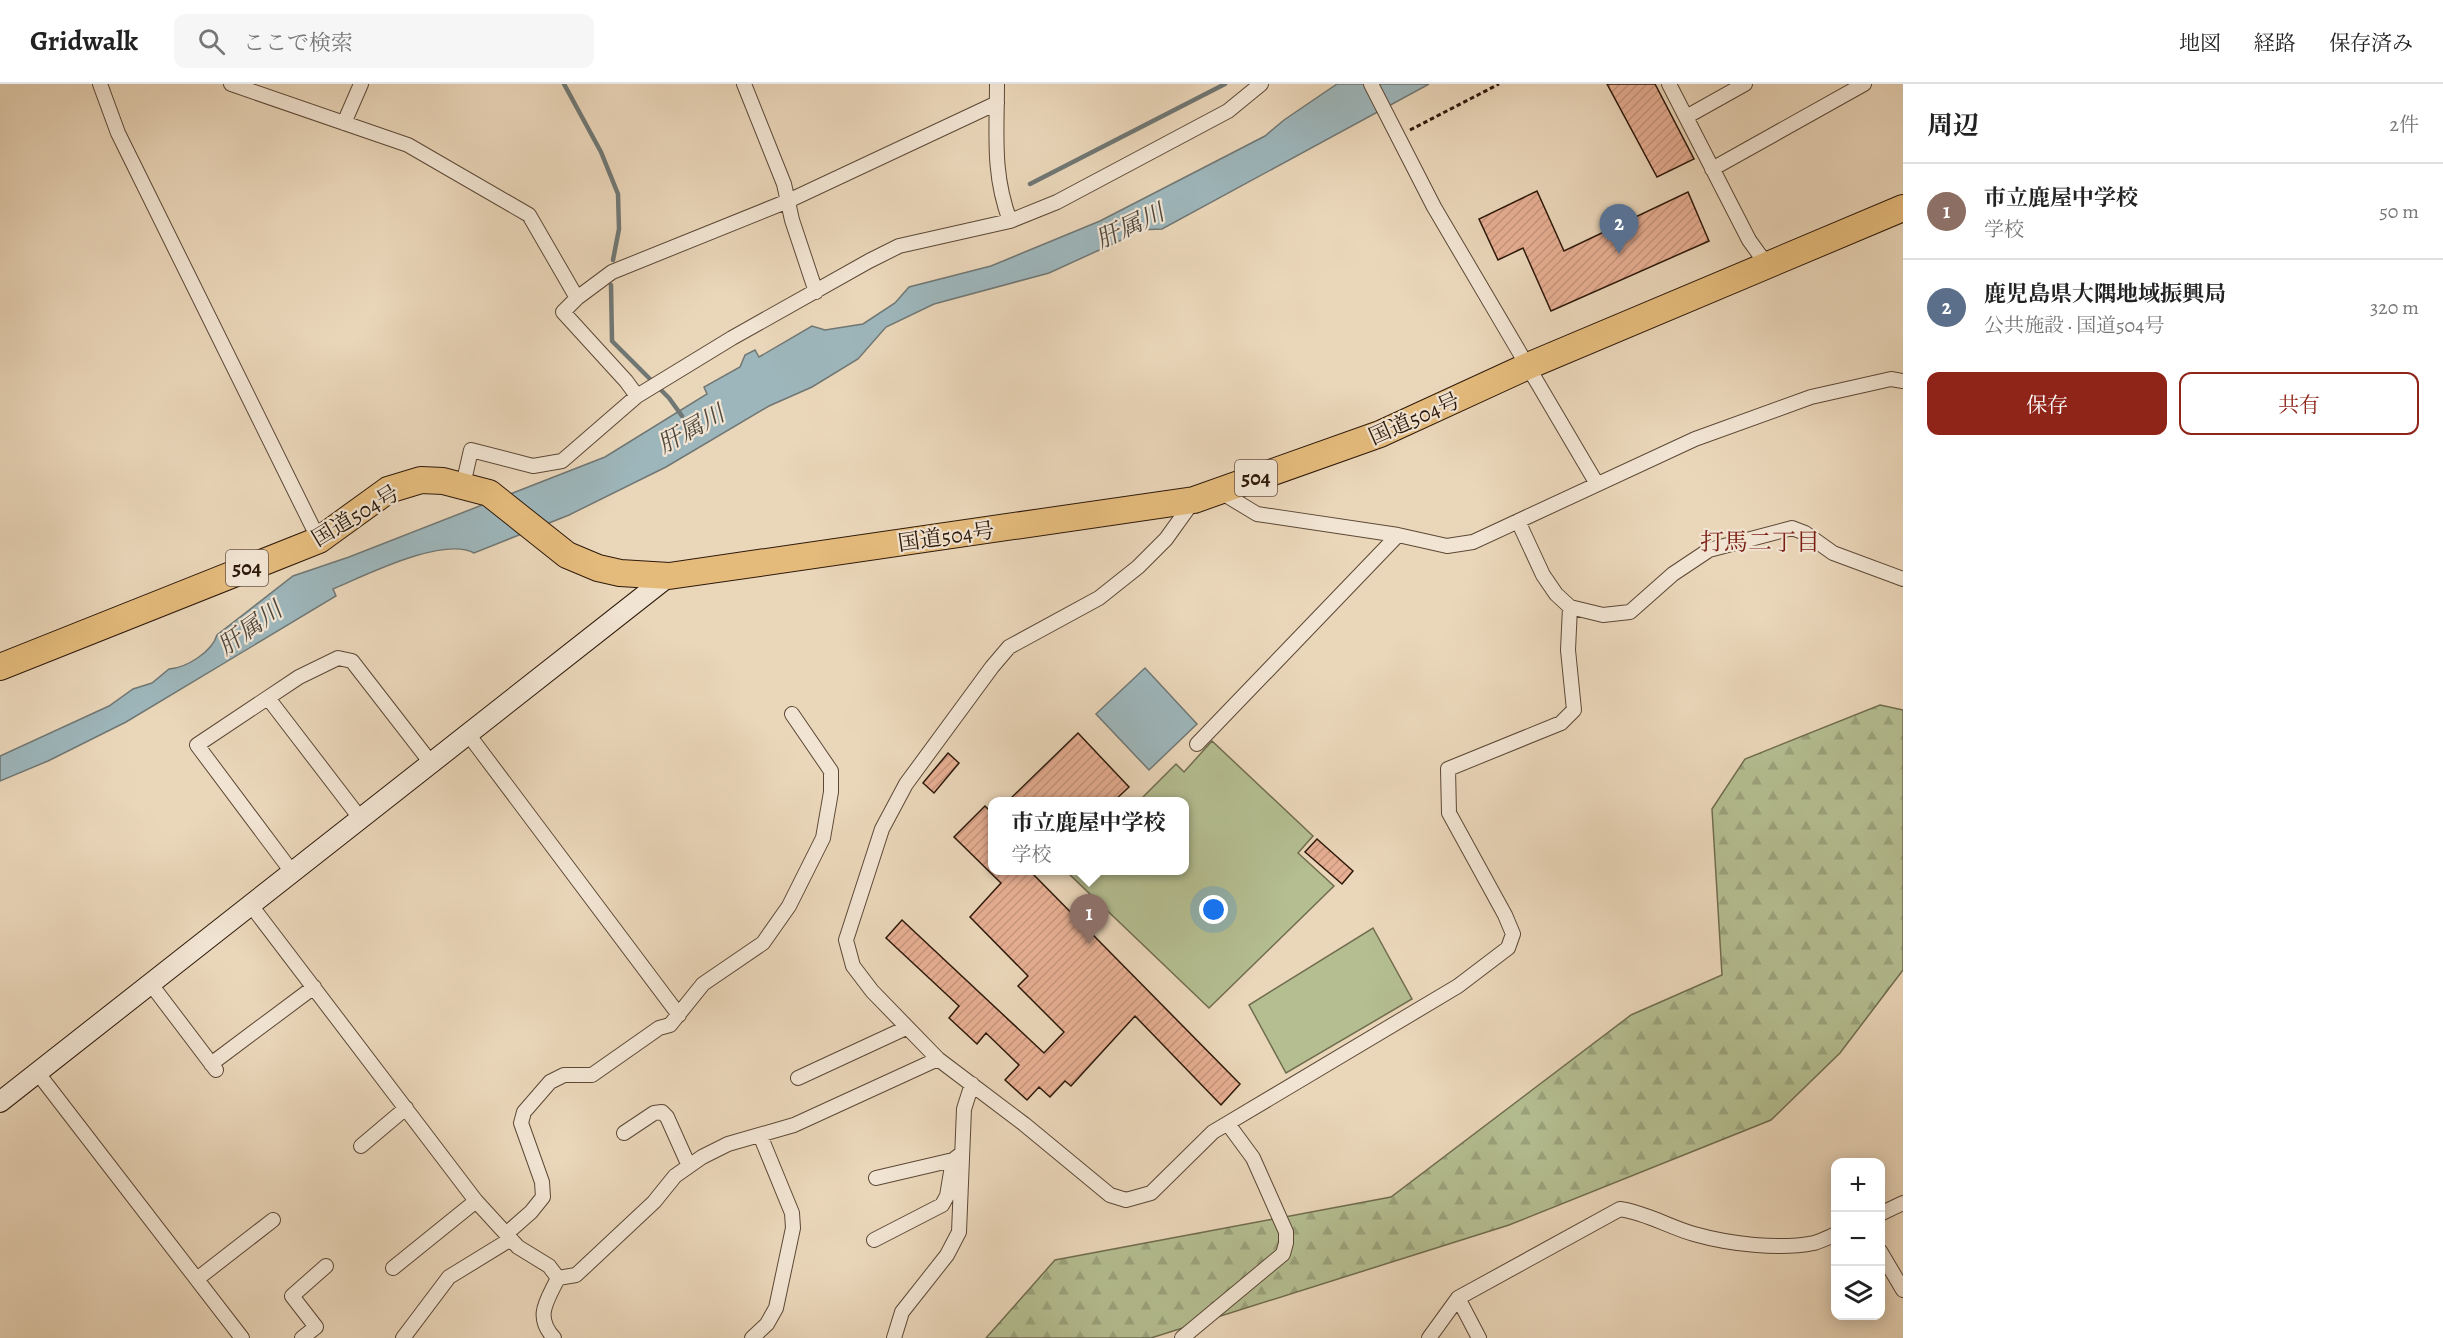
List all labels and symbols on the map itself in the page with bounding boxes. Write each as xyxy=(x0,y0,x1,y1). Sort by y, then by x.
water label: 肝属川 xyxy=(1091,195,1172,256)
pin: 2 xyxy=(1600,204,1638,254)
street label: 国道504号 xyxy=(1364,385,1465,452)
water label: 肝属川 xyxy=(652,396,733,460)
road number: 504 xyxy=(1235,460,1277,496)
street label: 国道504号 xyxy=(306,478,405,554)
street label: 国道504号 xyxy=(896,515,996,559)
district label: 打馬二丁目 xyxy=(1700,526,1820,558)
road number: 504 xyxy=(226,550,268,586)
water label: 肝属川 xyxy=(211,592,291,662)
pin: 1 xyxy=(1070,894,1108,944)
your location xyxy=(1199,895,1228,924)

